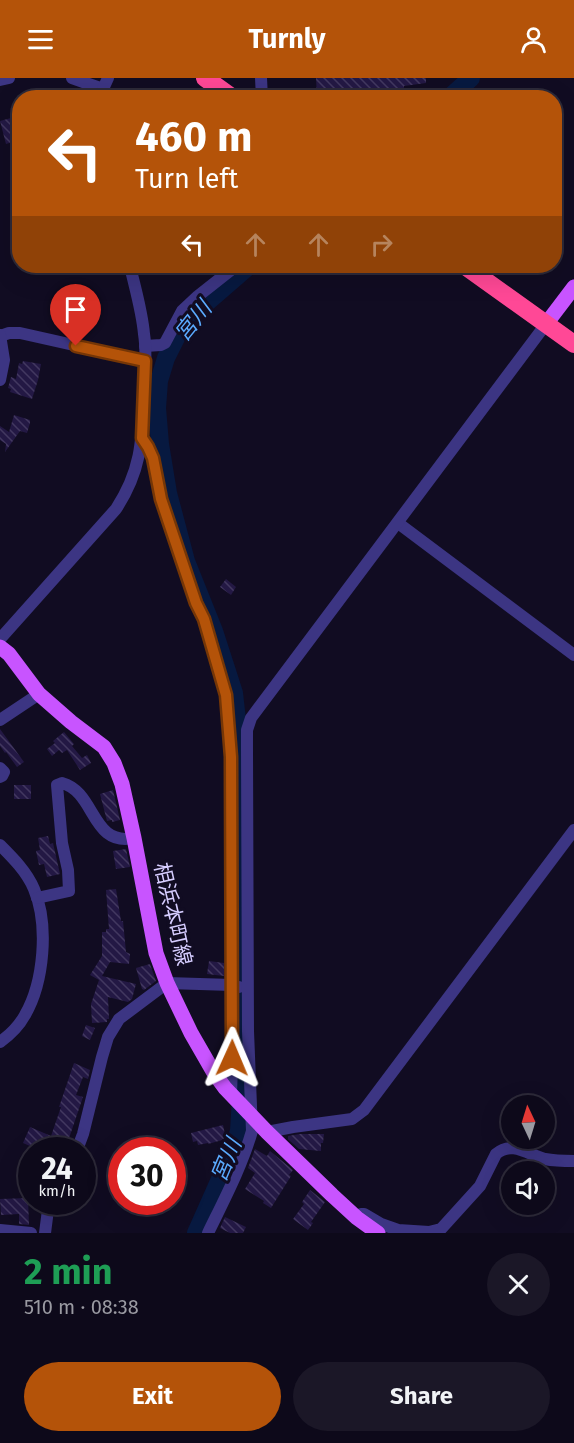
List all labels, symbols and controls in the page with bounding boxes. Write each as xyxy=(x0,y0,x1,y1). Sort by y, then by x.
icon: menu xyxy=(24,23,57,56)
text: Turnly xyxy=(248,23,326,55)
icon: person xyxy=(517,23,550,56)
text: 460 m xyxy=(135,112,252,162)
icon: left xyxy=(36,114,114,192)
text: Turn left xyxy=(135,163,238,195)
icon: left xyxy=(176,228,209,261)
icon: ahead xyxy=(239,228,272,261)
icon: ahead xyxy=(302,228,335,261)
icon: right xyxy=(365,228,398,261)
pin xyxy=(50,284,101,346)
icon: arrive xyxy=(59,293,92,326)
water label: 宮川 xyxy=(169,294,219,347)
street label: 相浜本町線 xyxy=(149,860,197,968)
position arrow xyxy=(200,1026,264,1090)
north arrow xyxy=(501,1095,555,1149)
map controls xyxy=(501,1095,555,1215)
water label: 宮川 xyxy=(205,1133,248,1186)
speed limit sign: 30 xyxy=(108,1137,186,1215)
text: 24 xyxy=(41,1151,73,1187)
button: sound xyxy=(501,1161,555,1215)
text: km/h xyxy=(38,1182,76,1200)
text: 2 min xyxy=(24,1250,113,1294)
button: close xyxy=(487,1253,550,1316)
text: 510 m · 08:38 xyxy=(24,1295,139,1319)
button: Exit xyxy=(24,1362,281,1431)
button: Share xyxy=(293,1362,550,1431)

